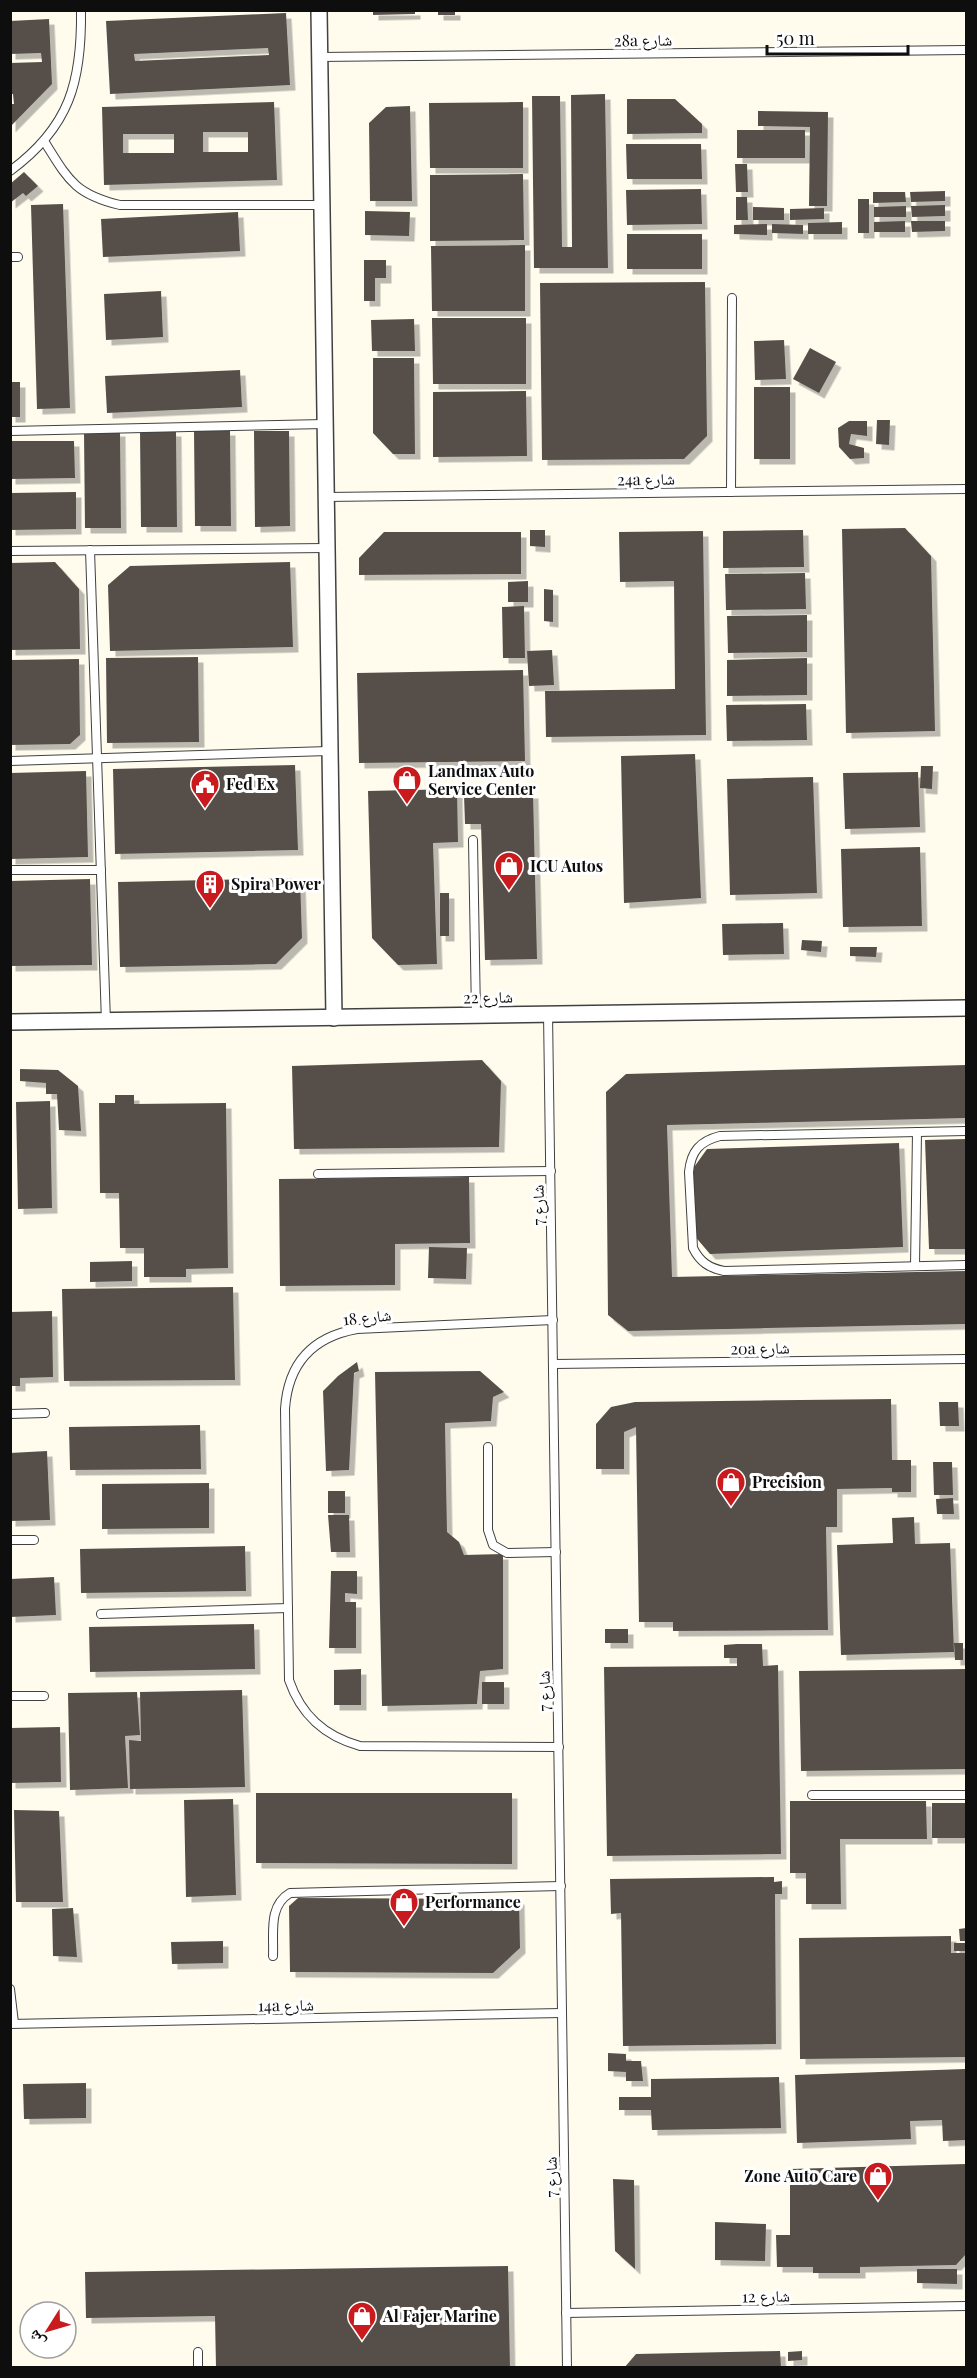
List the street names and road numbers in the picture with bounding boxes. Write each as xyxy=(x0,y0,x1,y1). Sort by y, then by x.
street label: 28a شارع xyxy=(614,28,672,52)
street label: 24a شارع xyxy=(617,467,675,491)
street label: شارع 22 xyxy=(463,986,513,1008)
street label: شارع 7 xyxy=(527,1184,549,1226)
street label: شارع 18 xyxy=(342,1304,392,1330)
street label: 20a شارع xyxy=(730,1336,790,1360)
street label: شارع 7 xyxy=(533,1670,555,1712)
street label: 14a شارع xyxy=(258,1994,314,2016)
street label: شارع 7 xyxy=(540,2156,562,2198)
street label: شارع 12 xyxy=(742,2285,790,2307)

